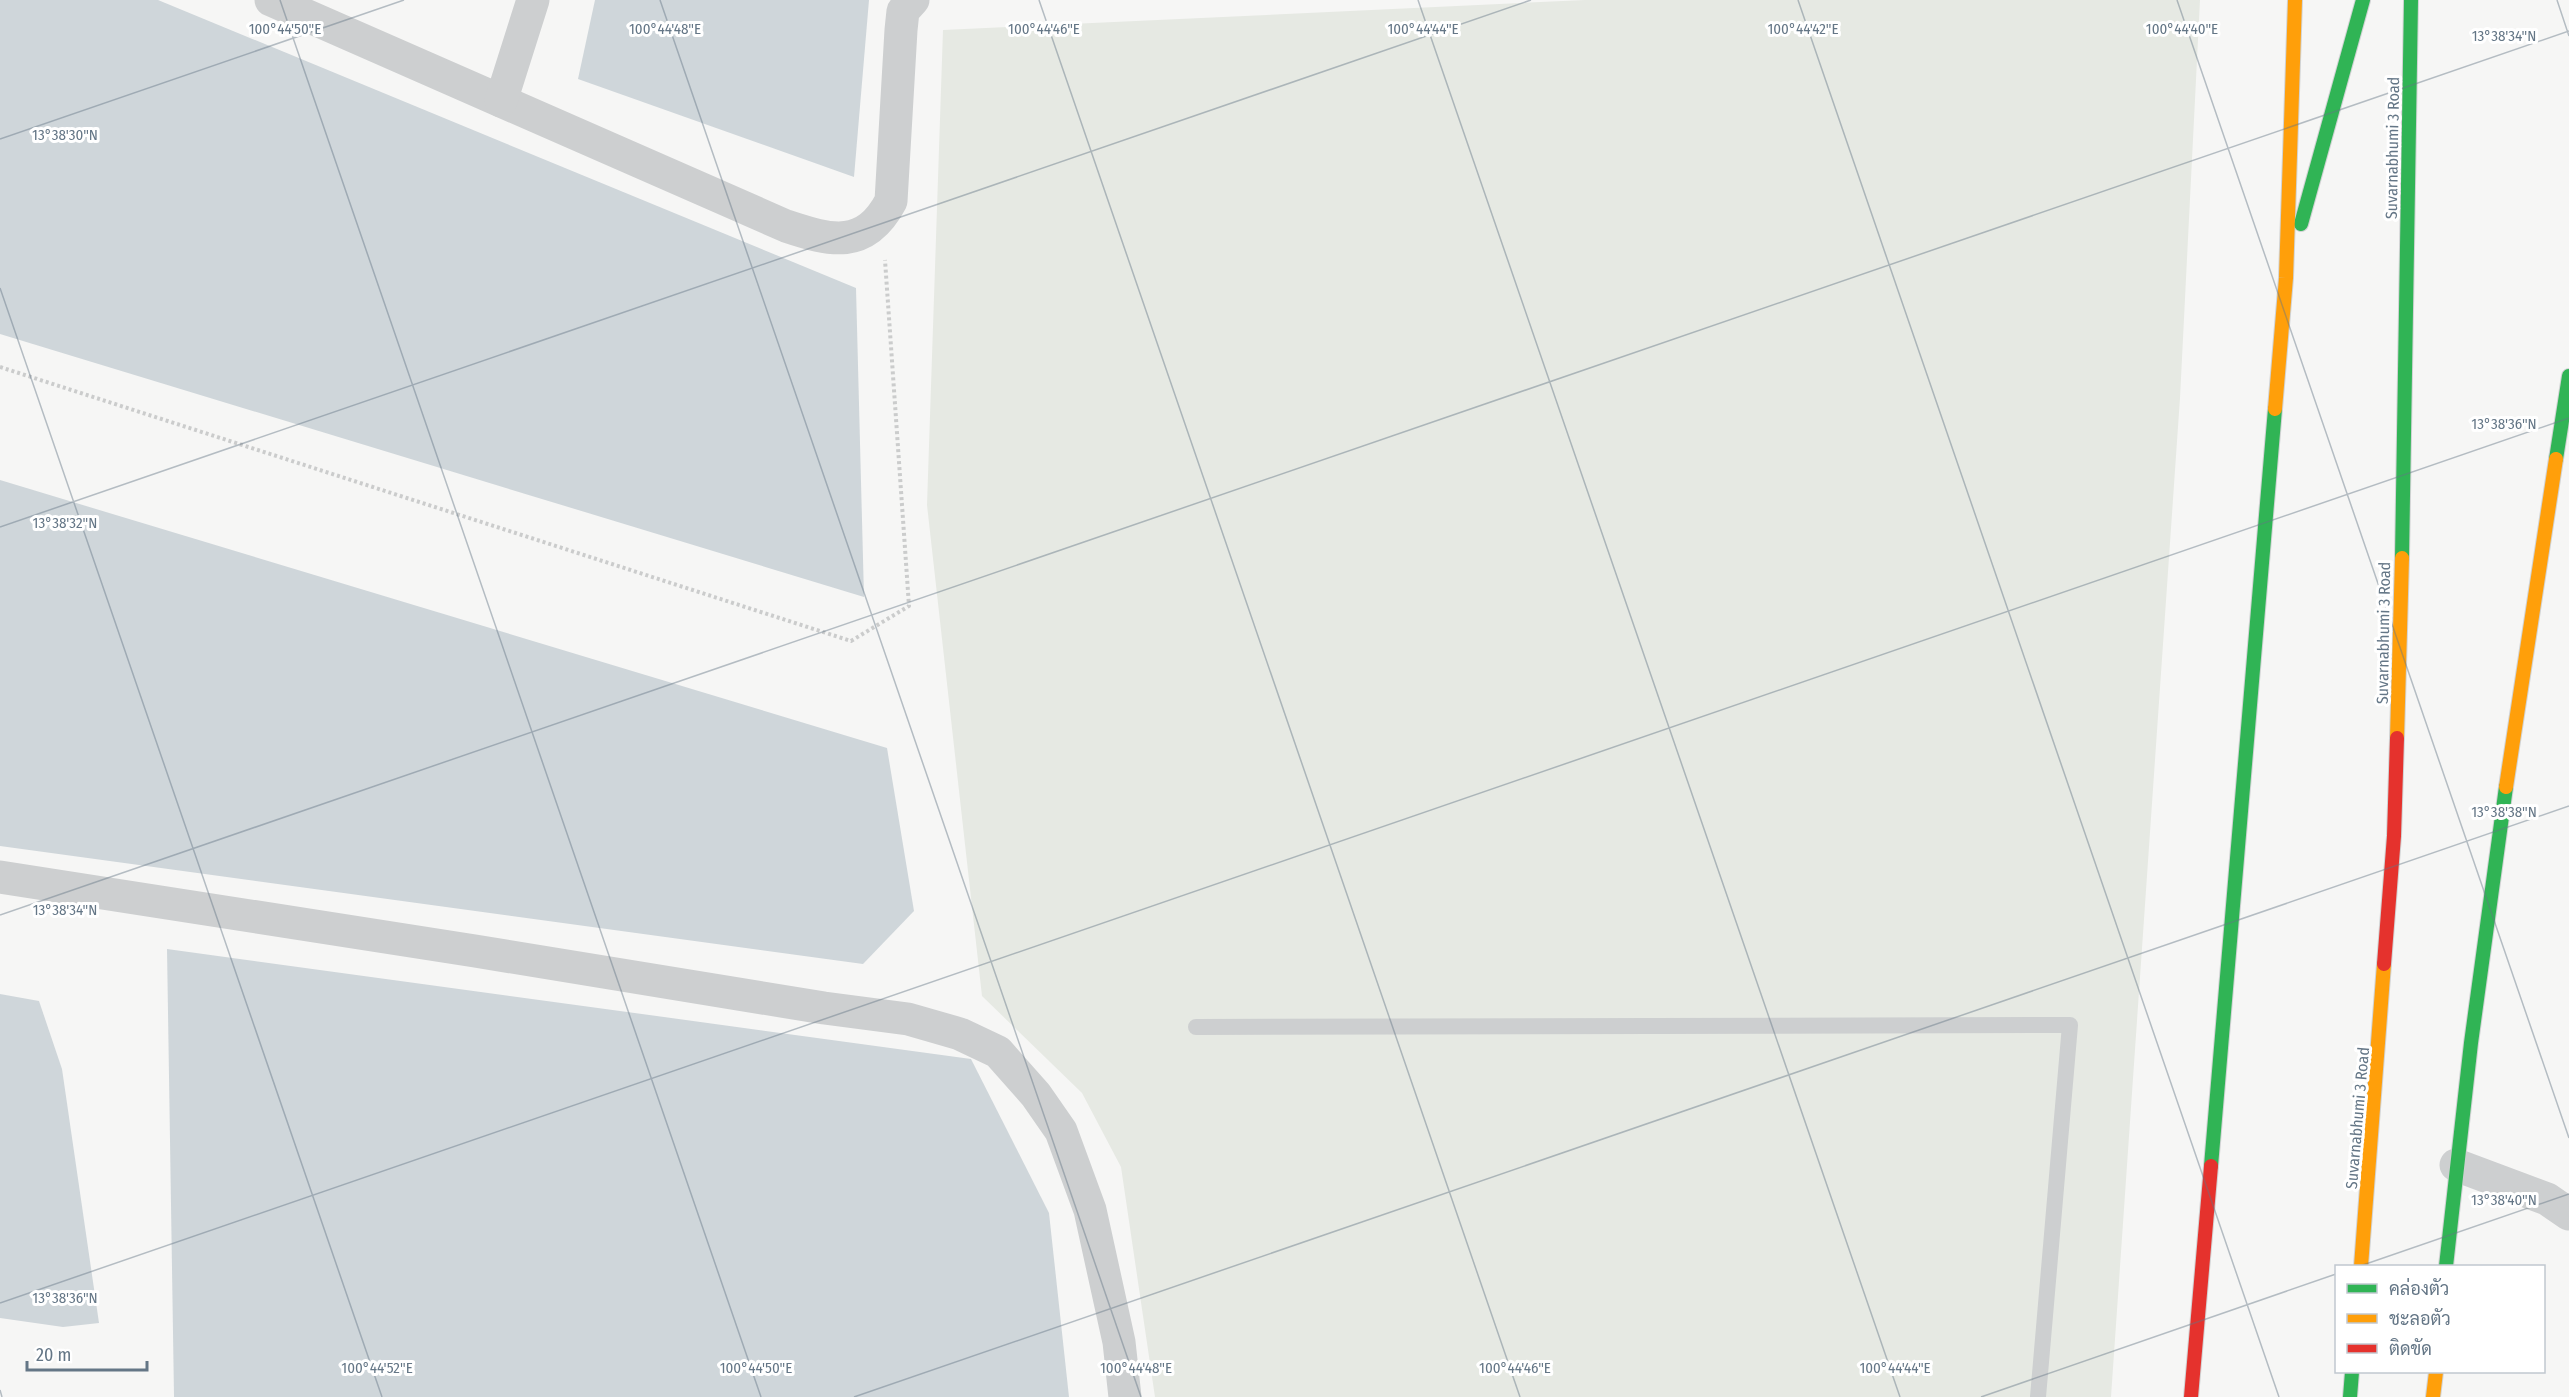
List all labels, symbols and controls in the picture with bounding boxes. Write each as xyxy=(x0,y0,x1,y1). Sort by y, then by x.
text: 100°44'50"E xyxy=(249,20,321,38)
text: 100°44'48"E xyxy=(629,20,701,38)
text: 100°44'46"E xyxy=(1008,20,1080,38)
text: 100°44'44"E xyxy=(1387,20,1459,38)
text: 100°44'42"E xyxy=(1767,20,1839,38)
text: 100°44'40"E xyxy=(2146,20,2218,38)
text: 13°38'34"N xyxy=(2472,27,2536,45)
street label: Suvarnabhumi 3 Road xyxy=(2382,77,2403,219)
text: 13°38'30"N xyxy=(32,126,98,144)
text: 13°38'36"N xyxy=(2471,415,2537,433)
text: 13°38'32"N xyxy=(33,514,97,532)
street label: Suvarnabhumi 3 Road xyxy=(2373,562,2394,704)
text: 13°38'38"N xyxy=(2471,803,2537,821)
text: 13°38'34"N xyxy=(33,901,97,919)
street label: Suvarnabhumi 3 Road xyxy=(2342,1046,2373,1190)
text: 13°38'40"N xyxy=(2471,1191,2537,1209)
legend xyxy=(2335,1265,2545,1373)
text: คล่องตัว xyxy=(2389,1277,2449,1300)
text: 13°38'36"N xyxy=(32,1289,98,1307)
text: ชะลอตัว xyxy=(2389,1308,2451,1330)
scale bar xyxy=(27,1334,147,1372)
text: ติดขัด xyxy=(2389,1338,2432,1360)
text: 20 m xyxy=(36,1344,71,1366)
text: 100°44'52"E xyxy=(341,1359,413,1377)
text: 100°44'50"E xyxy=(720,1359,792,1377)
text: 100°44'48"E xyxy=(1100,1359,1172,1377)
text: 100°44'46"E xyxy=(1479,1359,1551,1377)
text: 100°44'44"E xyxy=(1859,1359,1931,1377)

